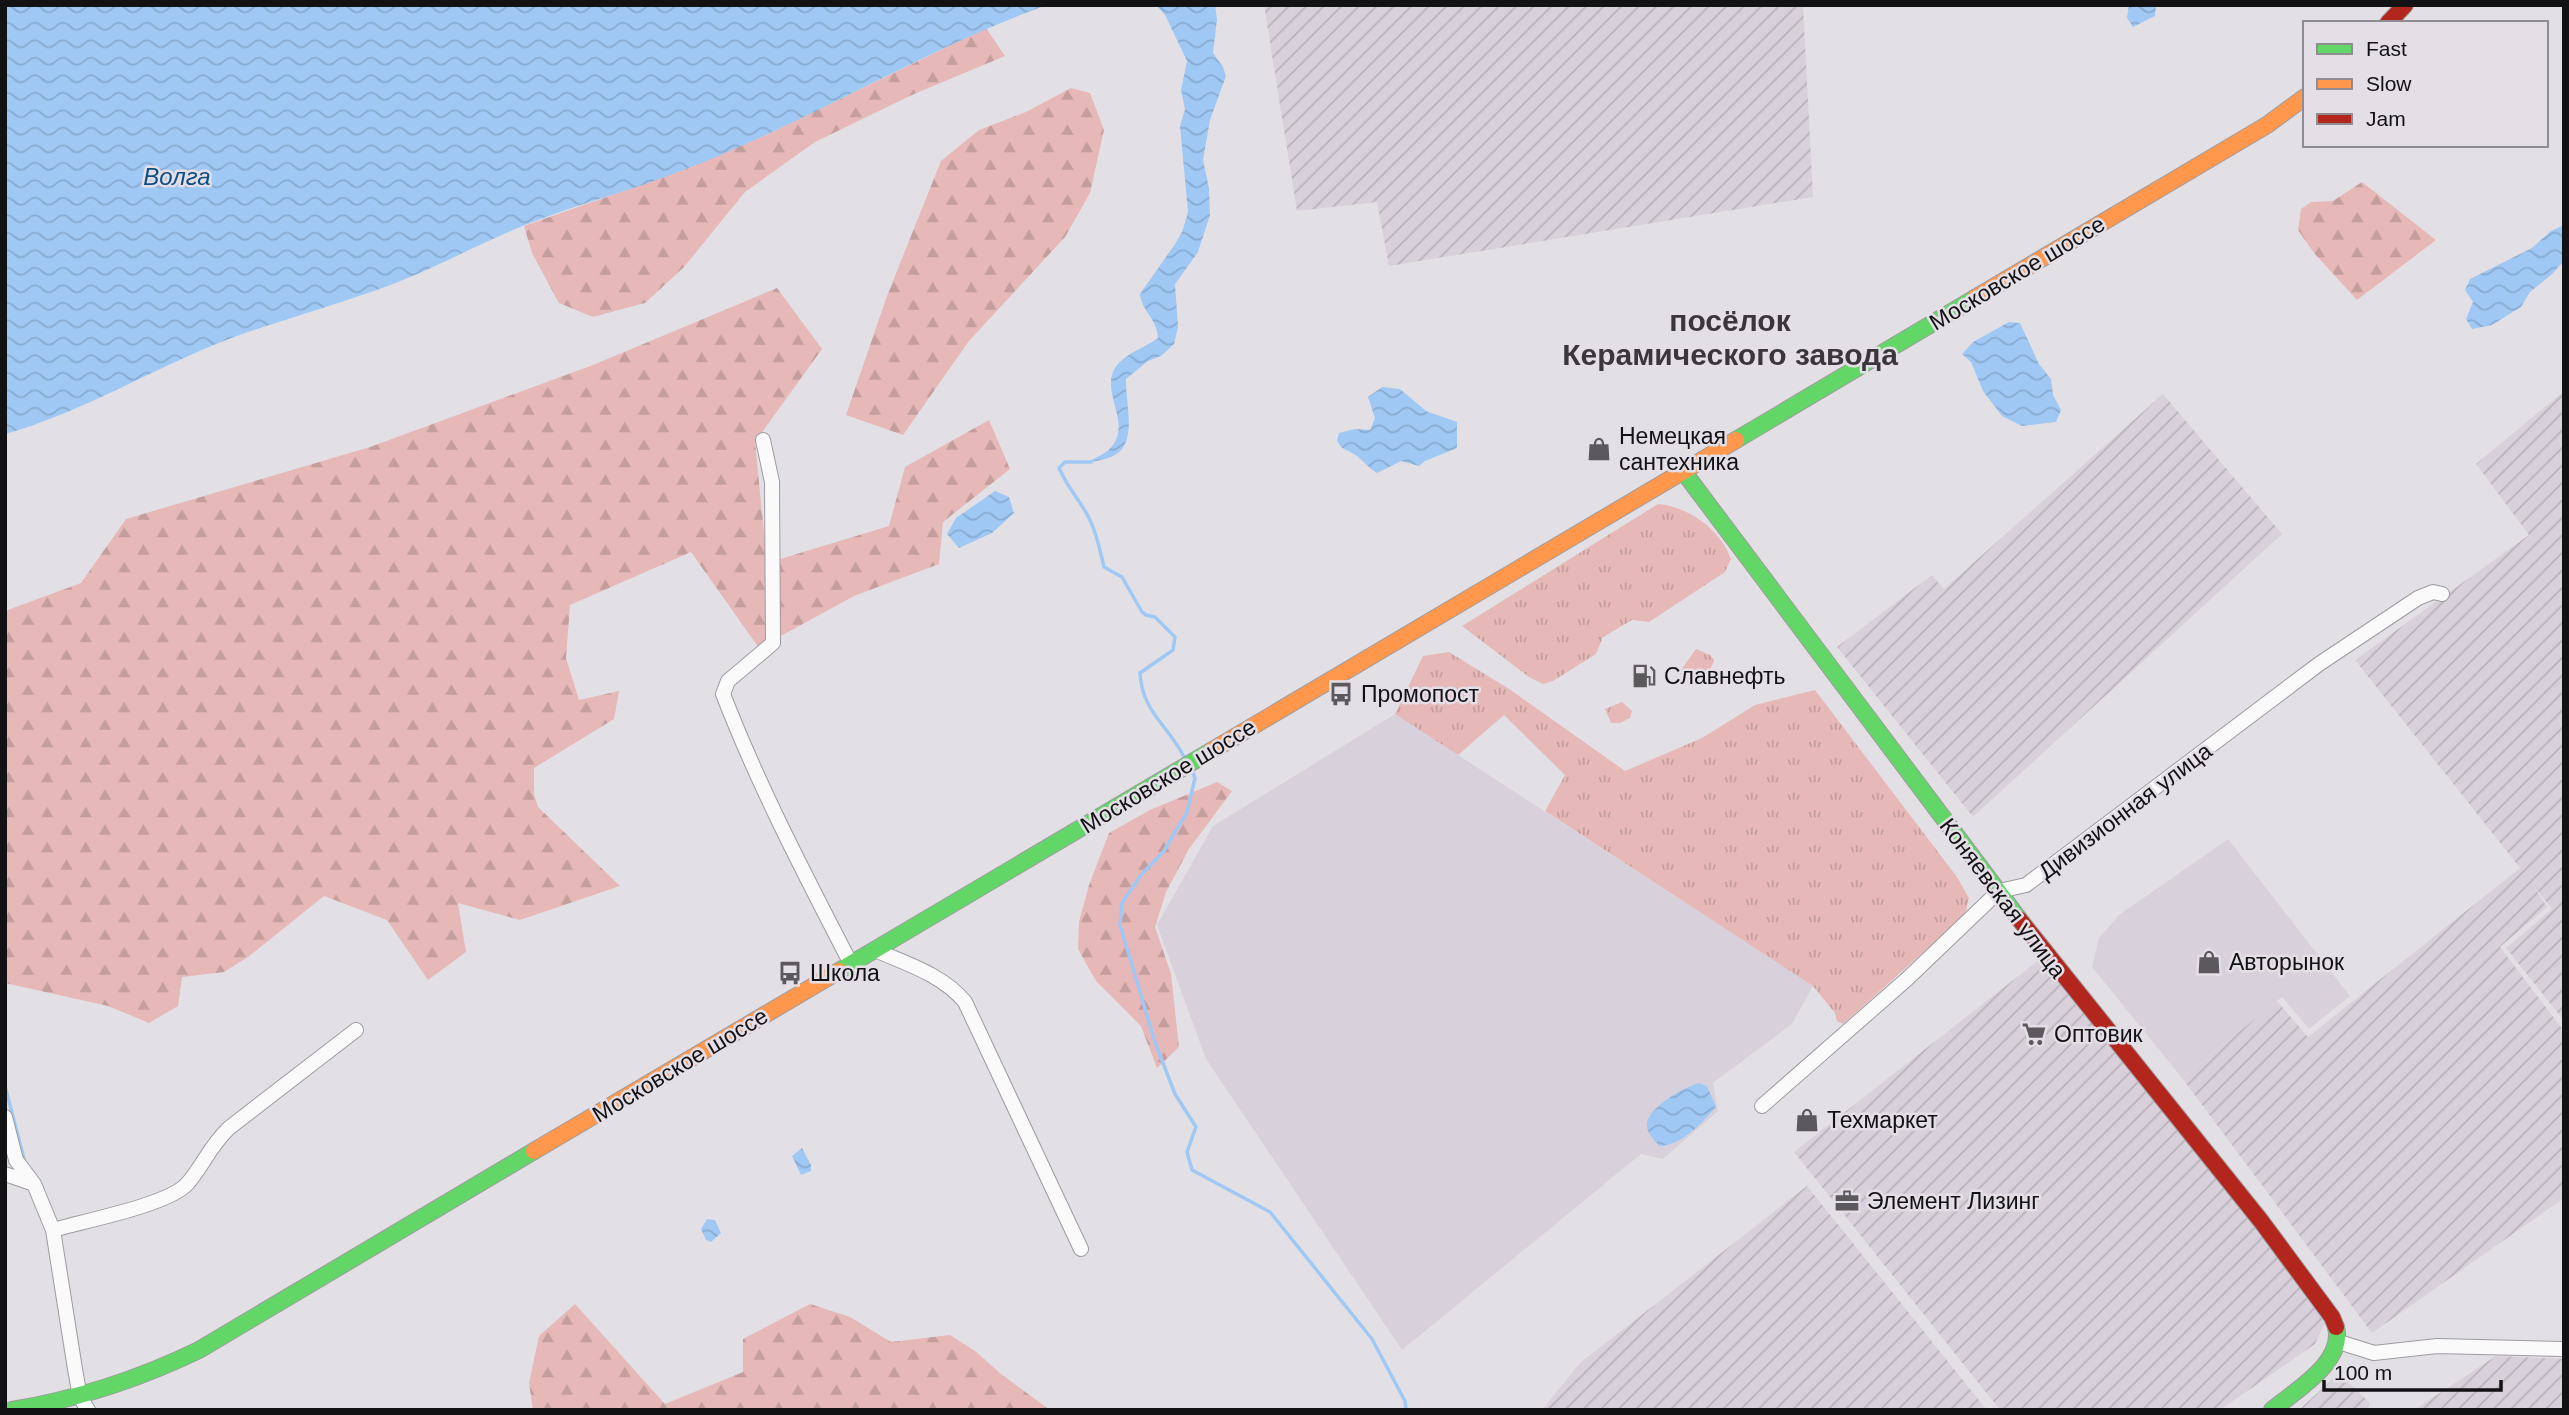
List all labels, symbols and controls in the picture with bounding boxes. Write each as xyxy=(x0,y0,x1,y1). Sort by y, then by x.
legend xyxy=(2303,21,2548,147)
text: Fast xyxy=(2366,37,2407,60)
text: Slow xyxy=(2366,72,2412,95)
text: Jam xyxy=(2366,107,2406,130)
water label: Волга xyxy=(143,163,211,190)
street label: Московское шоссе xyxy=(1925,210,2109,336)
district label: посёлок Керамического завода xyxy=(1562,304,1898,371)
place label: Немецкая сантехника xyxy=(1619,423,1739,475)
shop icon: Немецкая сантехника xyxy=(1585,435,1613,463)
fuel station icon: Славнефть xyxy=(1630,662,1658,690)
place label: Славнефть xyxy=(1664,663,1785,689)
bus stop icon: Промопост xyxy=(1327,680,1355,708)
place label: Промопост xyxy=(1361,681,1479,707)
street label: Московское шоссе xyxy=(1076,713,1260,839)
street label: Дивизионная улица xyxy=(2033,737,2217,885)
street label: Коняевская улица xyxy=(1935,813,2072,983)
shop icon: Авторынок xyxy=(2195,948,2223,976)
place label: Авторынок xyxy=(2229,949,2345,975)
bus stop icon: Школа xyxy=(776,959,804,987)
place label: Школа xyxy=(810,960,880,986)
street label: Московское шоссе xyxy=(588,1002,772,1128)
supermarket icon: Оптовик xyxy=(2020,1020,2048,1048)
place label: Оптовик xyxy=(2054,1021,2143,1047)
shop icon: Техмаркет xyxy=(1793,1106,1821,1134)
place label: Техмаркет xyxy=(1827,1107,1938,1133)
office icon: Элемент Лизинг xyxy=(1833,1187,1861,1215)
place label: Элемент Лизинг xyxy=(1867,1188,2040,1214)
scale bar xyxy=(2324,1348,2501,1392)
text: 100 m xyxy=(2334,1361,2392,1384)

